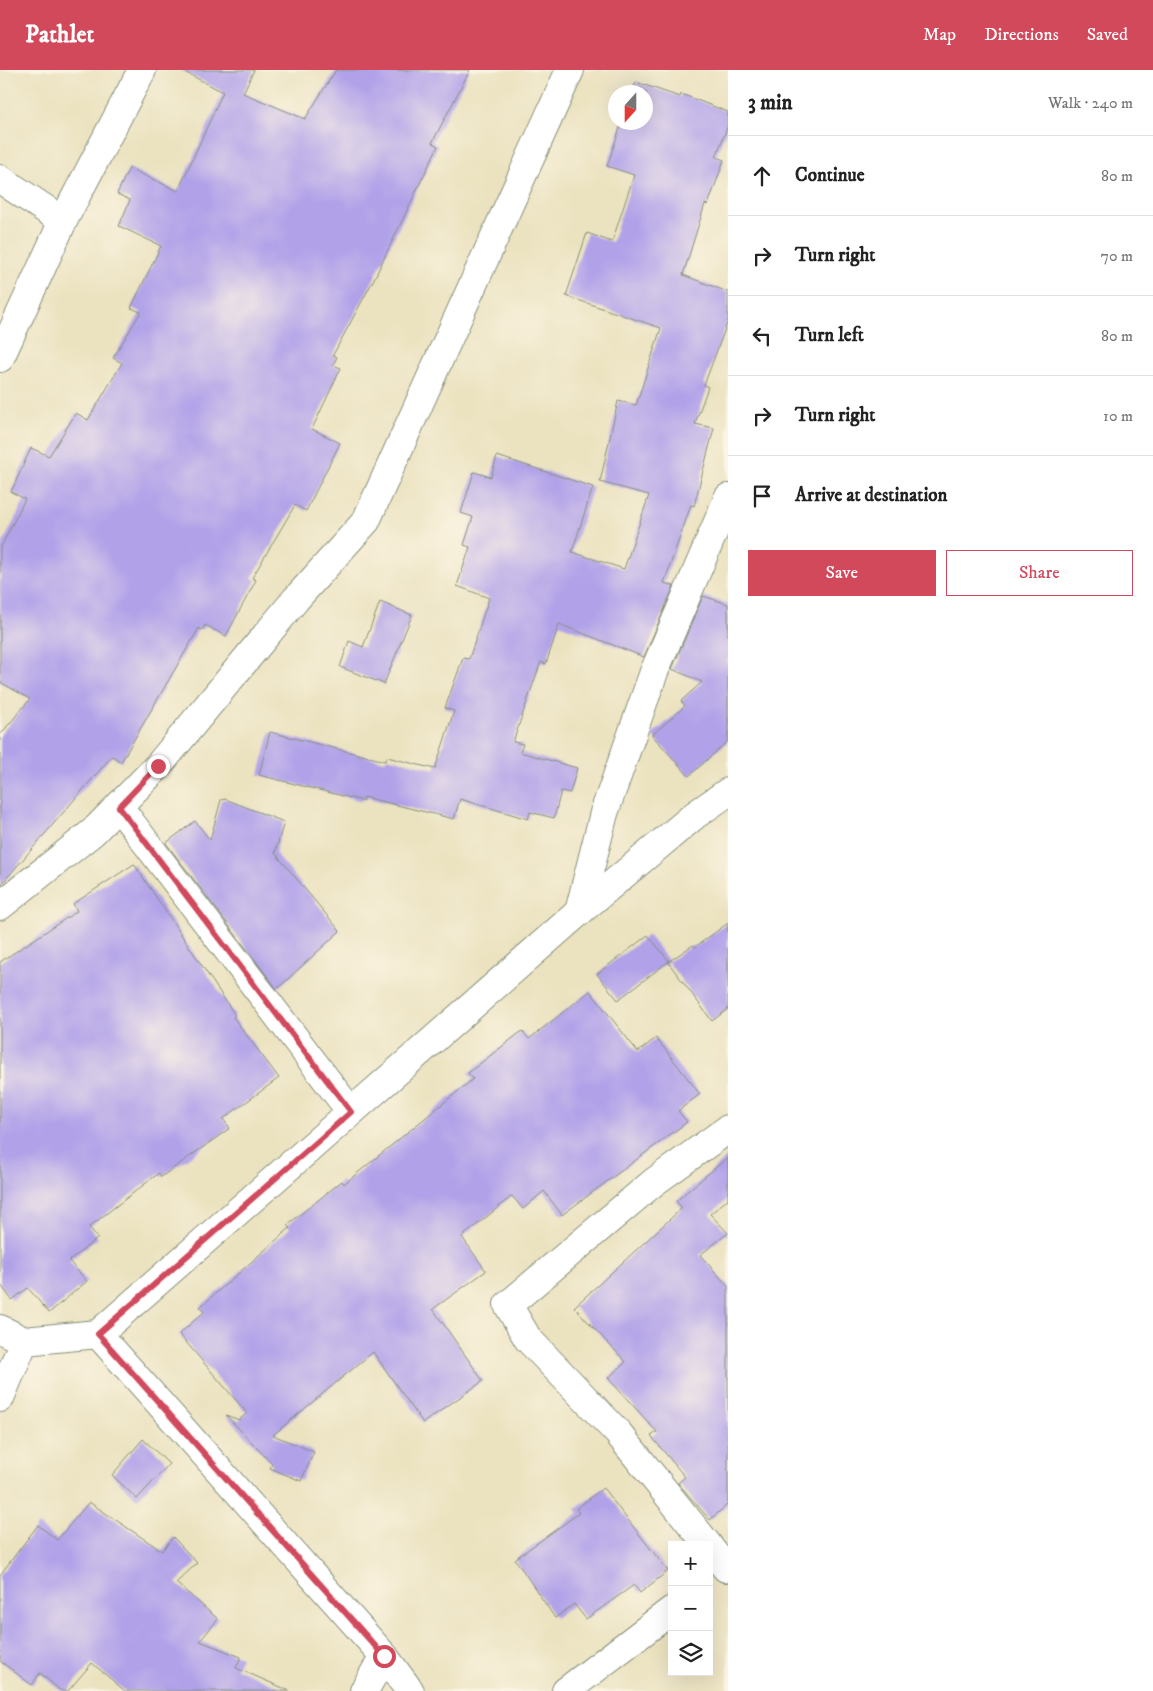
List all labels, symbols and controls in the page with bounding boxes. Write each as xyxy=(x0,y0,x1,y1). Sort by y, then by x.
text: Pathlet xyxy=(25,20,94,50)
text: Map xyxy=(923,24,956,46)
text: Directions xyxy=(984,24,1059,46)
text: Saved xyxy=(1087,24,1128,46)
north arrow xyxy=(608,85,653,130)
text: 3 min xyxy=(748,90,793,116)
text: Walk · 240 m xyxy=(1048,93,1133,113)
icon: ahead xyxy=(748,162,776,190)
text: Continue xyxy=(795,164,865,187)
text: 80 m xyxy=(1101,166,1133,186)
icon: right xyxy=(748,242,776,270)
text: Turn right xyxy=(795,244,875,267)
text: 70 m xyxy=(1101,246,1133,266)
icon: left xyxy=(748,322,776,350)
text: Turn left xyxy=(795,324,864,347)
text: 80 m xyxy=(1101,326,1133,346)
icon: right xyxy=(748,402,776,430)
text: Turn right xyxy=(795,404,875,427)
text: 10 m xyxy=(1103,406,1133,426)
icon: arrive xyxy=(748,482,776,510)
text: Arrive at destination xyxy=(795,484,947,507)
button: Save xyxy=(748,550,936,596)
button: Share xyxy=(946,550,1133,596)
route end xyxy=(147,755,170,778)
map controls xyxy=(668,1541,713,1676)
button: + xyxy=(668,1541,713,1586)
button: − xyxy=(668,1586,713,1631)
button: layers xyxy=(668,1631,713,1676)
route start xyxy=(373,1645,396,1668)

